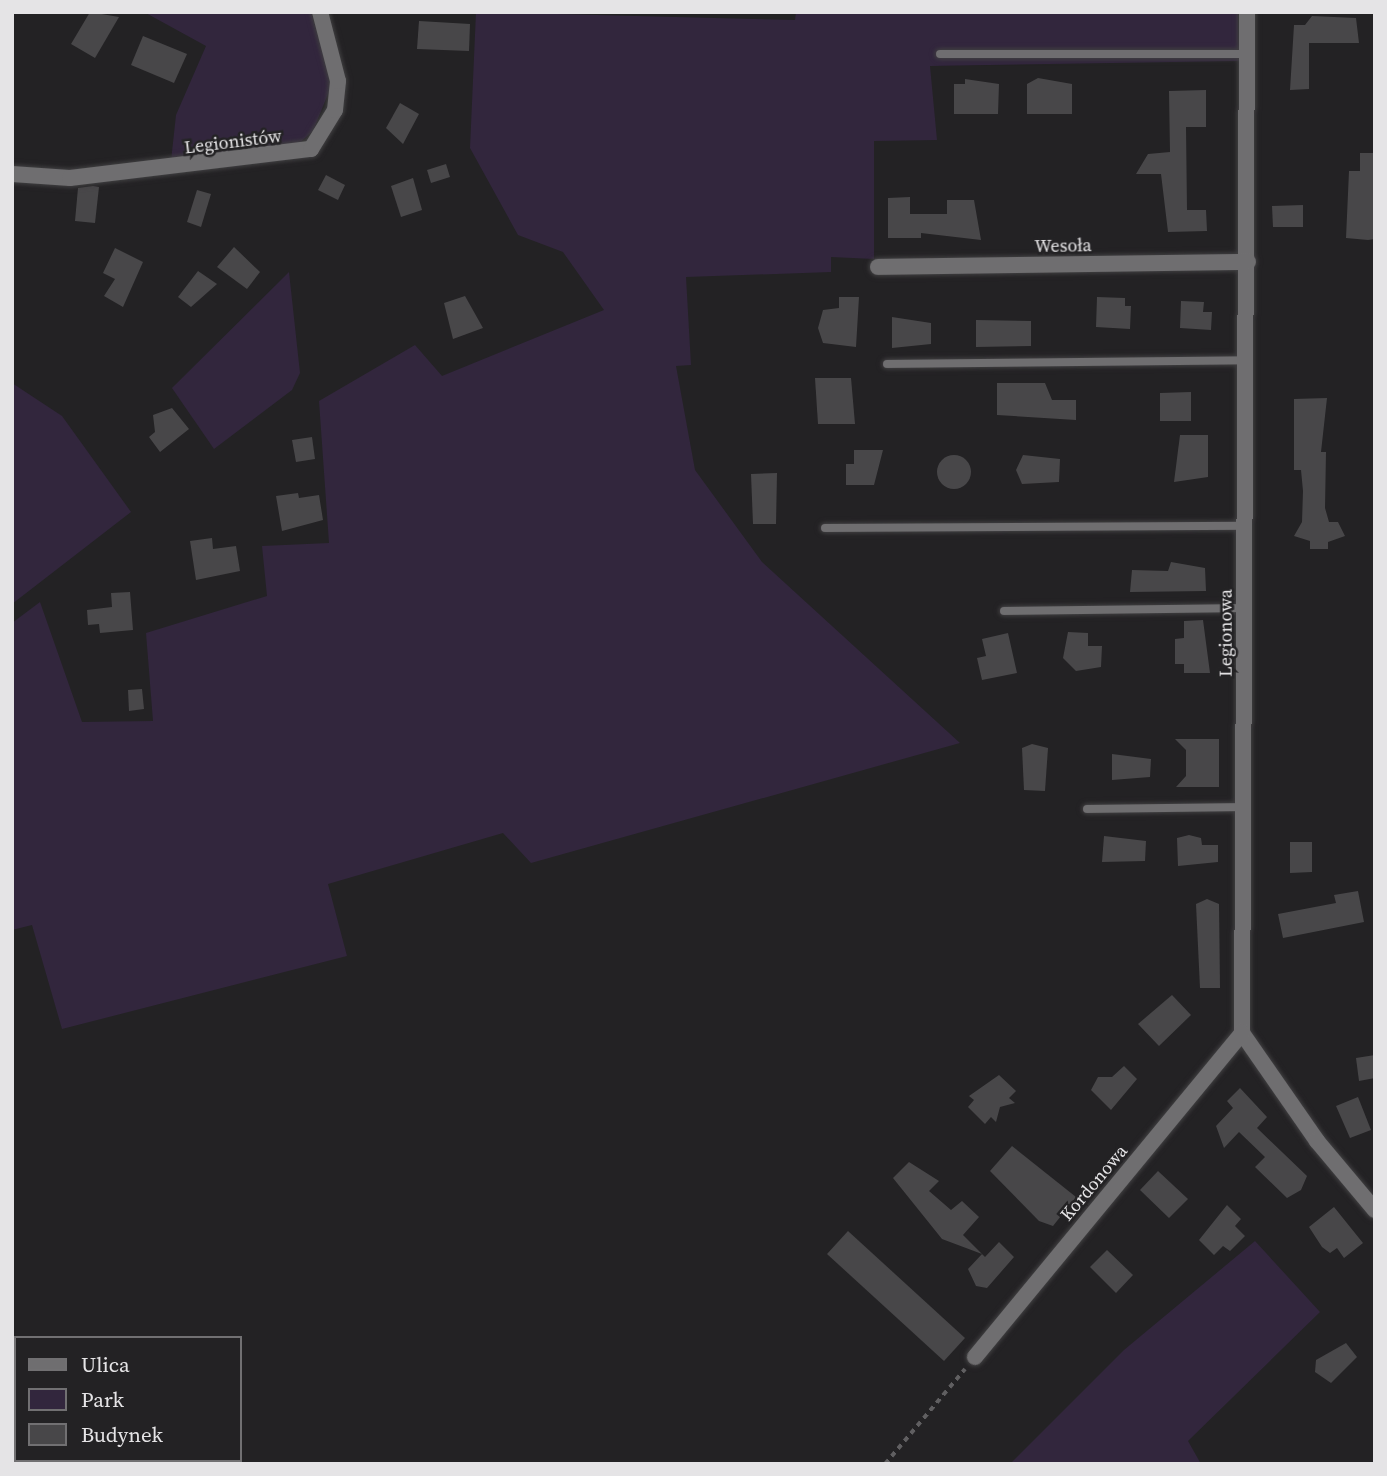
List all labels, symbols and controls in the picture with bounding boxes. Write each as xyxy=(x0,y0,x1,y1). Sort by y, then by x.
street label: Legionistów xyxy=(183,125,283,159)
street label: Wesoła xyxy=(1034,235,1092,257)
street label: Legionowa xyxy=(1215,589,1237,677)
street label: Kordonowa xyxy=(1056,1141,1132,1225)
legend xyxy=(14,1336,242,1462)
text: Ulica xyxy=(81,1350,130,1379)
text: Park xyxy=(81,1385,124,1414)
text: Budynek xyxy=(81,1420,163,1449)

